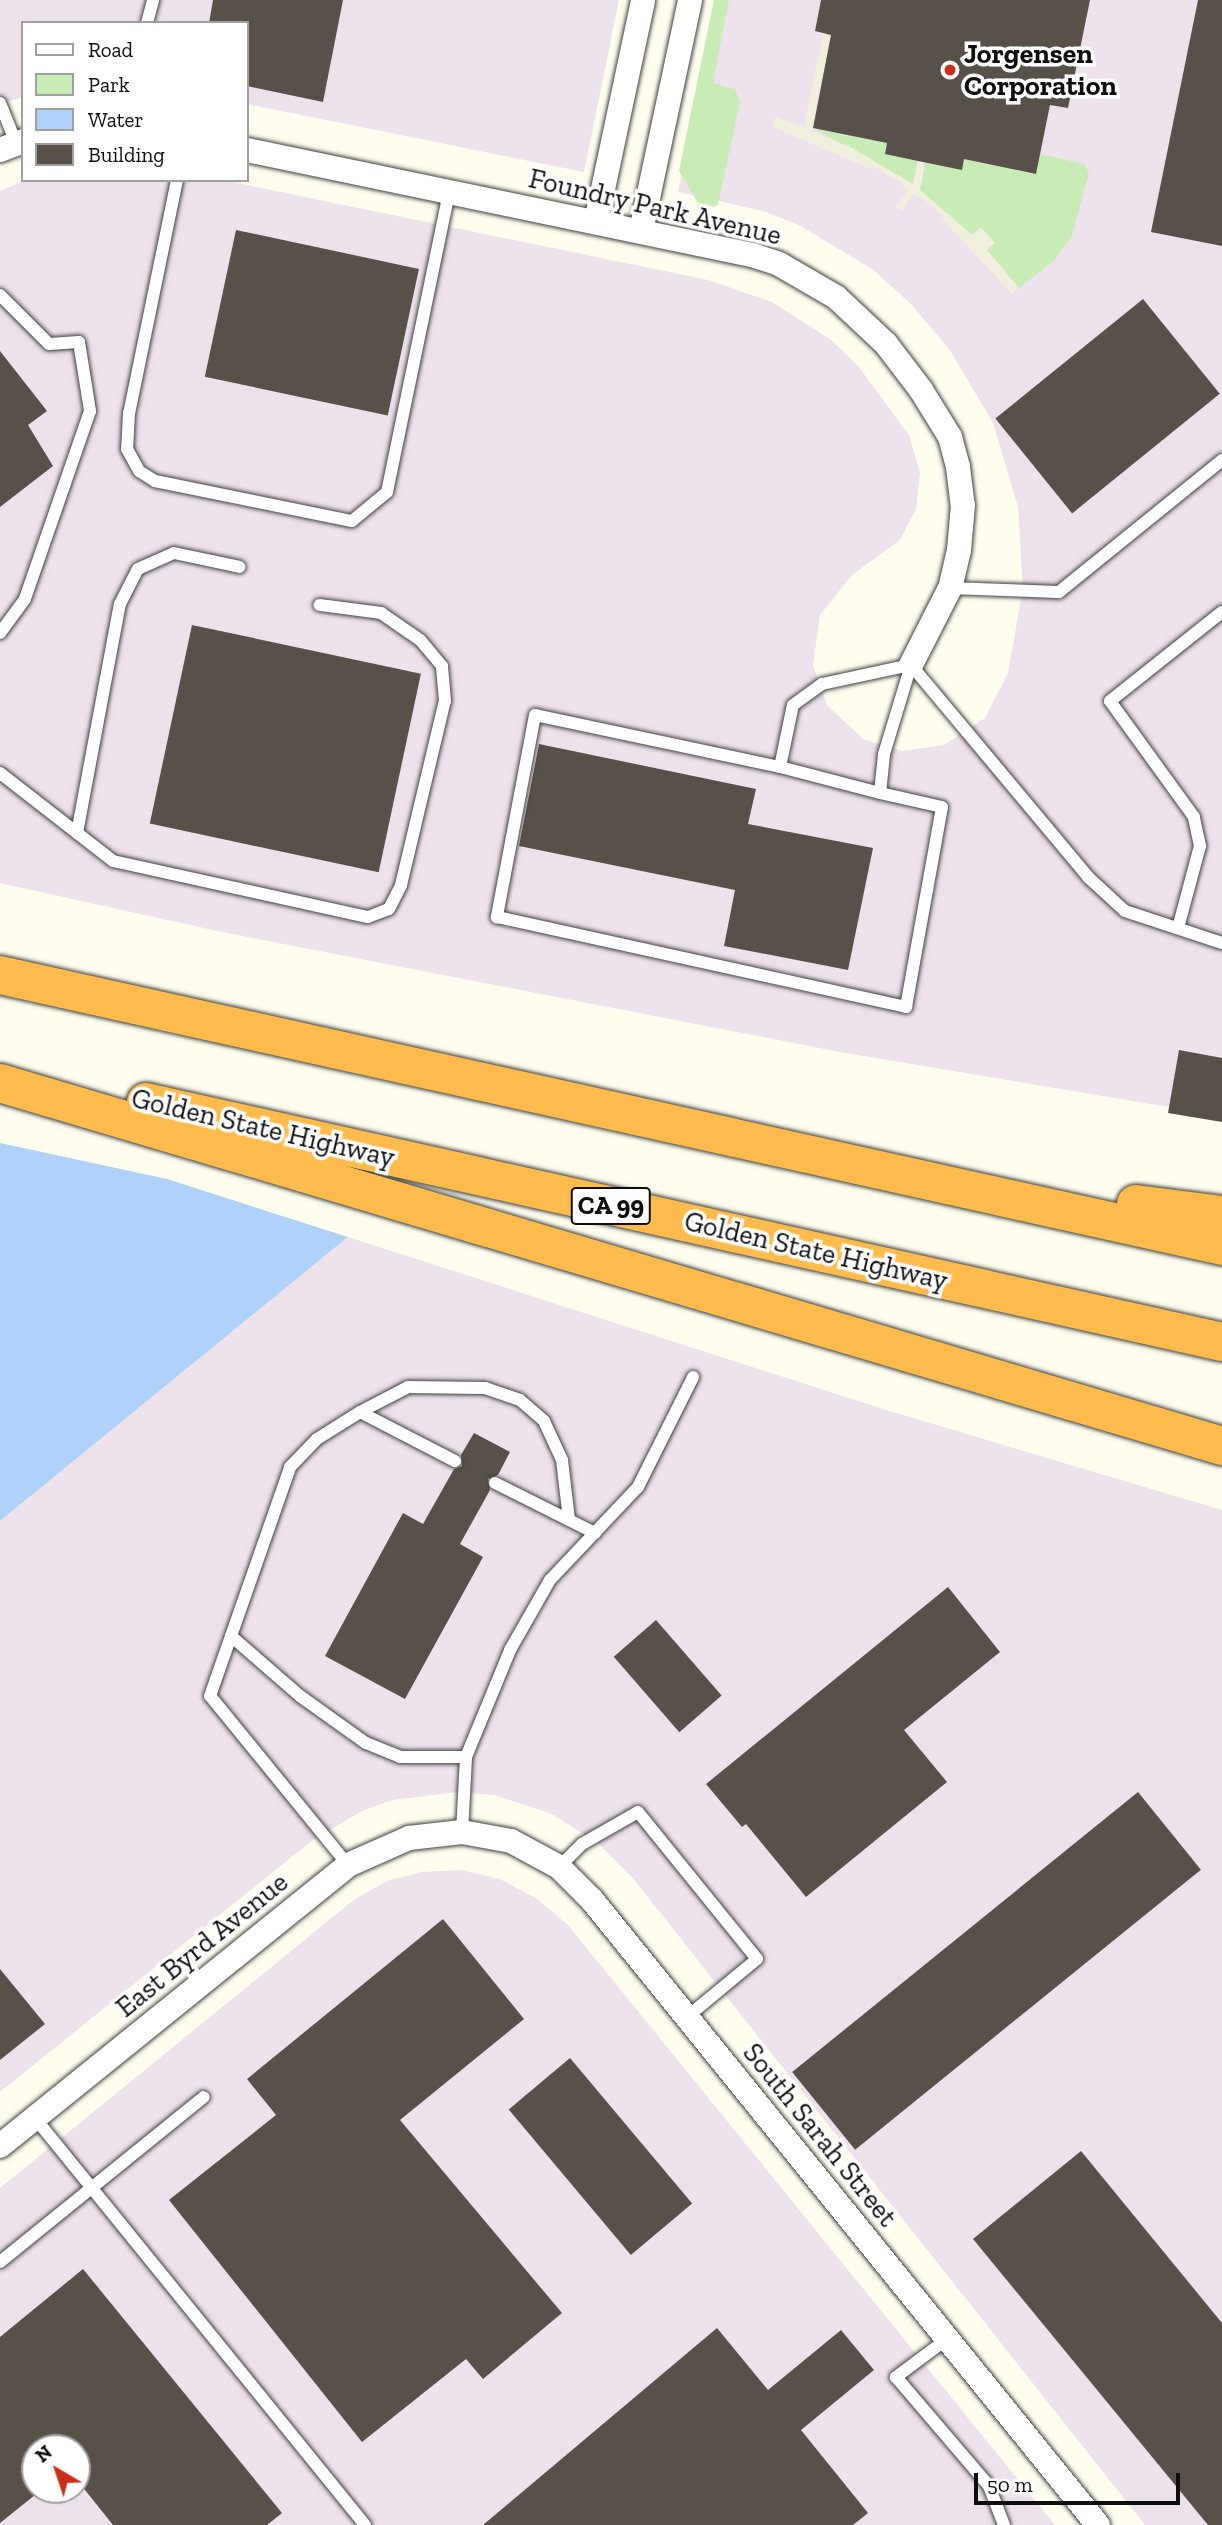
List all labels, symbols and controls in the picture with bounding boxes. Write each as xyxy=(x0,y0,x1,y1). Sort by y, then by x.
legend xyxy=(21,21,248,182)
text: Road xyxy=(88,37,133,62)
place label: Jorgensen Corporation xyxy=(964,37,1117,103)
marker: Jorgensen Corporation xyxy=(942,62,958,78)
text: Park xyxy=(88,72,130,97)
text: Water xyxy=(88,107,143,132)
text: Building xyxy=(88,142,165,167)
street label: Foundry Park Avenue xyxy=(525,161,785,253)
street label: Golden State Highway xyxy=(128,1081,398,1175)
road number: CA 99 xyxy=(569,1184,653,1228)
street label: Golden State Highway xyxy=(681,1204,951,1298)
street label: East Byrd Avenue xyxy=(109,1865,295,2025)
street label: South Sarah Street xyxy=(736,2036,904,2234)
north arrow xyxy=(21,2434,91,2504)
text: N xyxy=(31,2440,57,2467)
scale bar xyxy=(977,2458,1184,2502)
text: 50 m xyxy=(987,2472,1033,2497)

